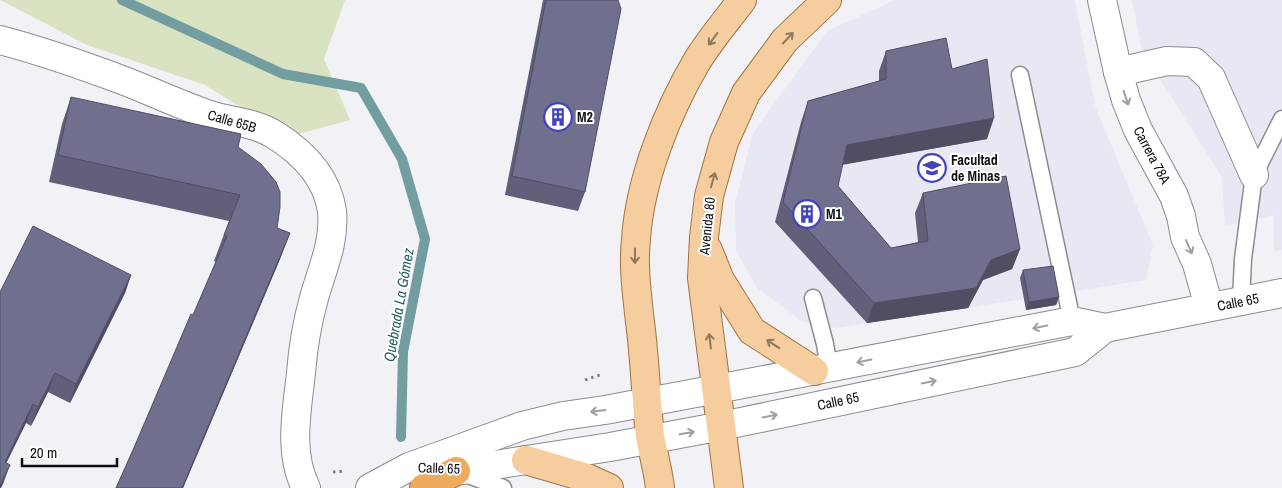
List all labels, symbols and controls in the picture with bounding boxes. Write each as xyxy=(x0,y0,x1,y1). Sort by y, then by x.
one-way arrow xyxy=(782,31,794,44)
one-way arrow xyxy=(707,32,718,45)
one-way arrow xyxy=(1122,90,1131,106)
building icon: M2 xyxy=(543,102,573,132)
street label: Calle 65B xyxy=(206,105,259,137)
place label: M2 xyxy=(577,108,593,126)
street label: Carrera 78A xyxy=(1129,123,1175,187)
place label: Facultad de Minas xyxy=(951,151,1000,185)
school or university icon: Facultad de Minas xyxy=(917,153,947,183)
one-way arrow xyxy=(709,172,719,188)
street label: Avenida 80 xyxy=(695,196,719,257)
building icon: M1 xyxy=(792,199,822,229)
place label: M1 xyxy=(826,205,843,223)
one-way arrow xyxy=(1185,239,1195,254)
water label: Quebrada La Gómez xyxy=(378,246,419,363)
one-way arrow xyxy=(630,248,640,264)
street label: Calle 65 xyxy=(1216,289,1260,315)
one-way arrow xyxy=(1033,323,1049,333)
one-way arrow xyxy=(705,333,715,349)
one-way arrow xyxy=(766,339,780,350)
one-way arrow xyxy=(856,357,872,366)
one-way arrow xyxy=(920,377,936,387)
street label: Calle 65 xyxy=(816,388,860,414)
one-way arrow xyxy=(591,406,607,416)
one-way arrow xyxy=(761,410,777,420)
one-way arrow xyxy=(678,427,694,437)
scale bar xyxy=(22,436,118,468)
text: 20 m xyxy=(30,442,57,463)
street label: Calle 65 xyxy=(418,458,460,478)

